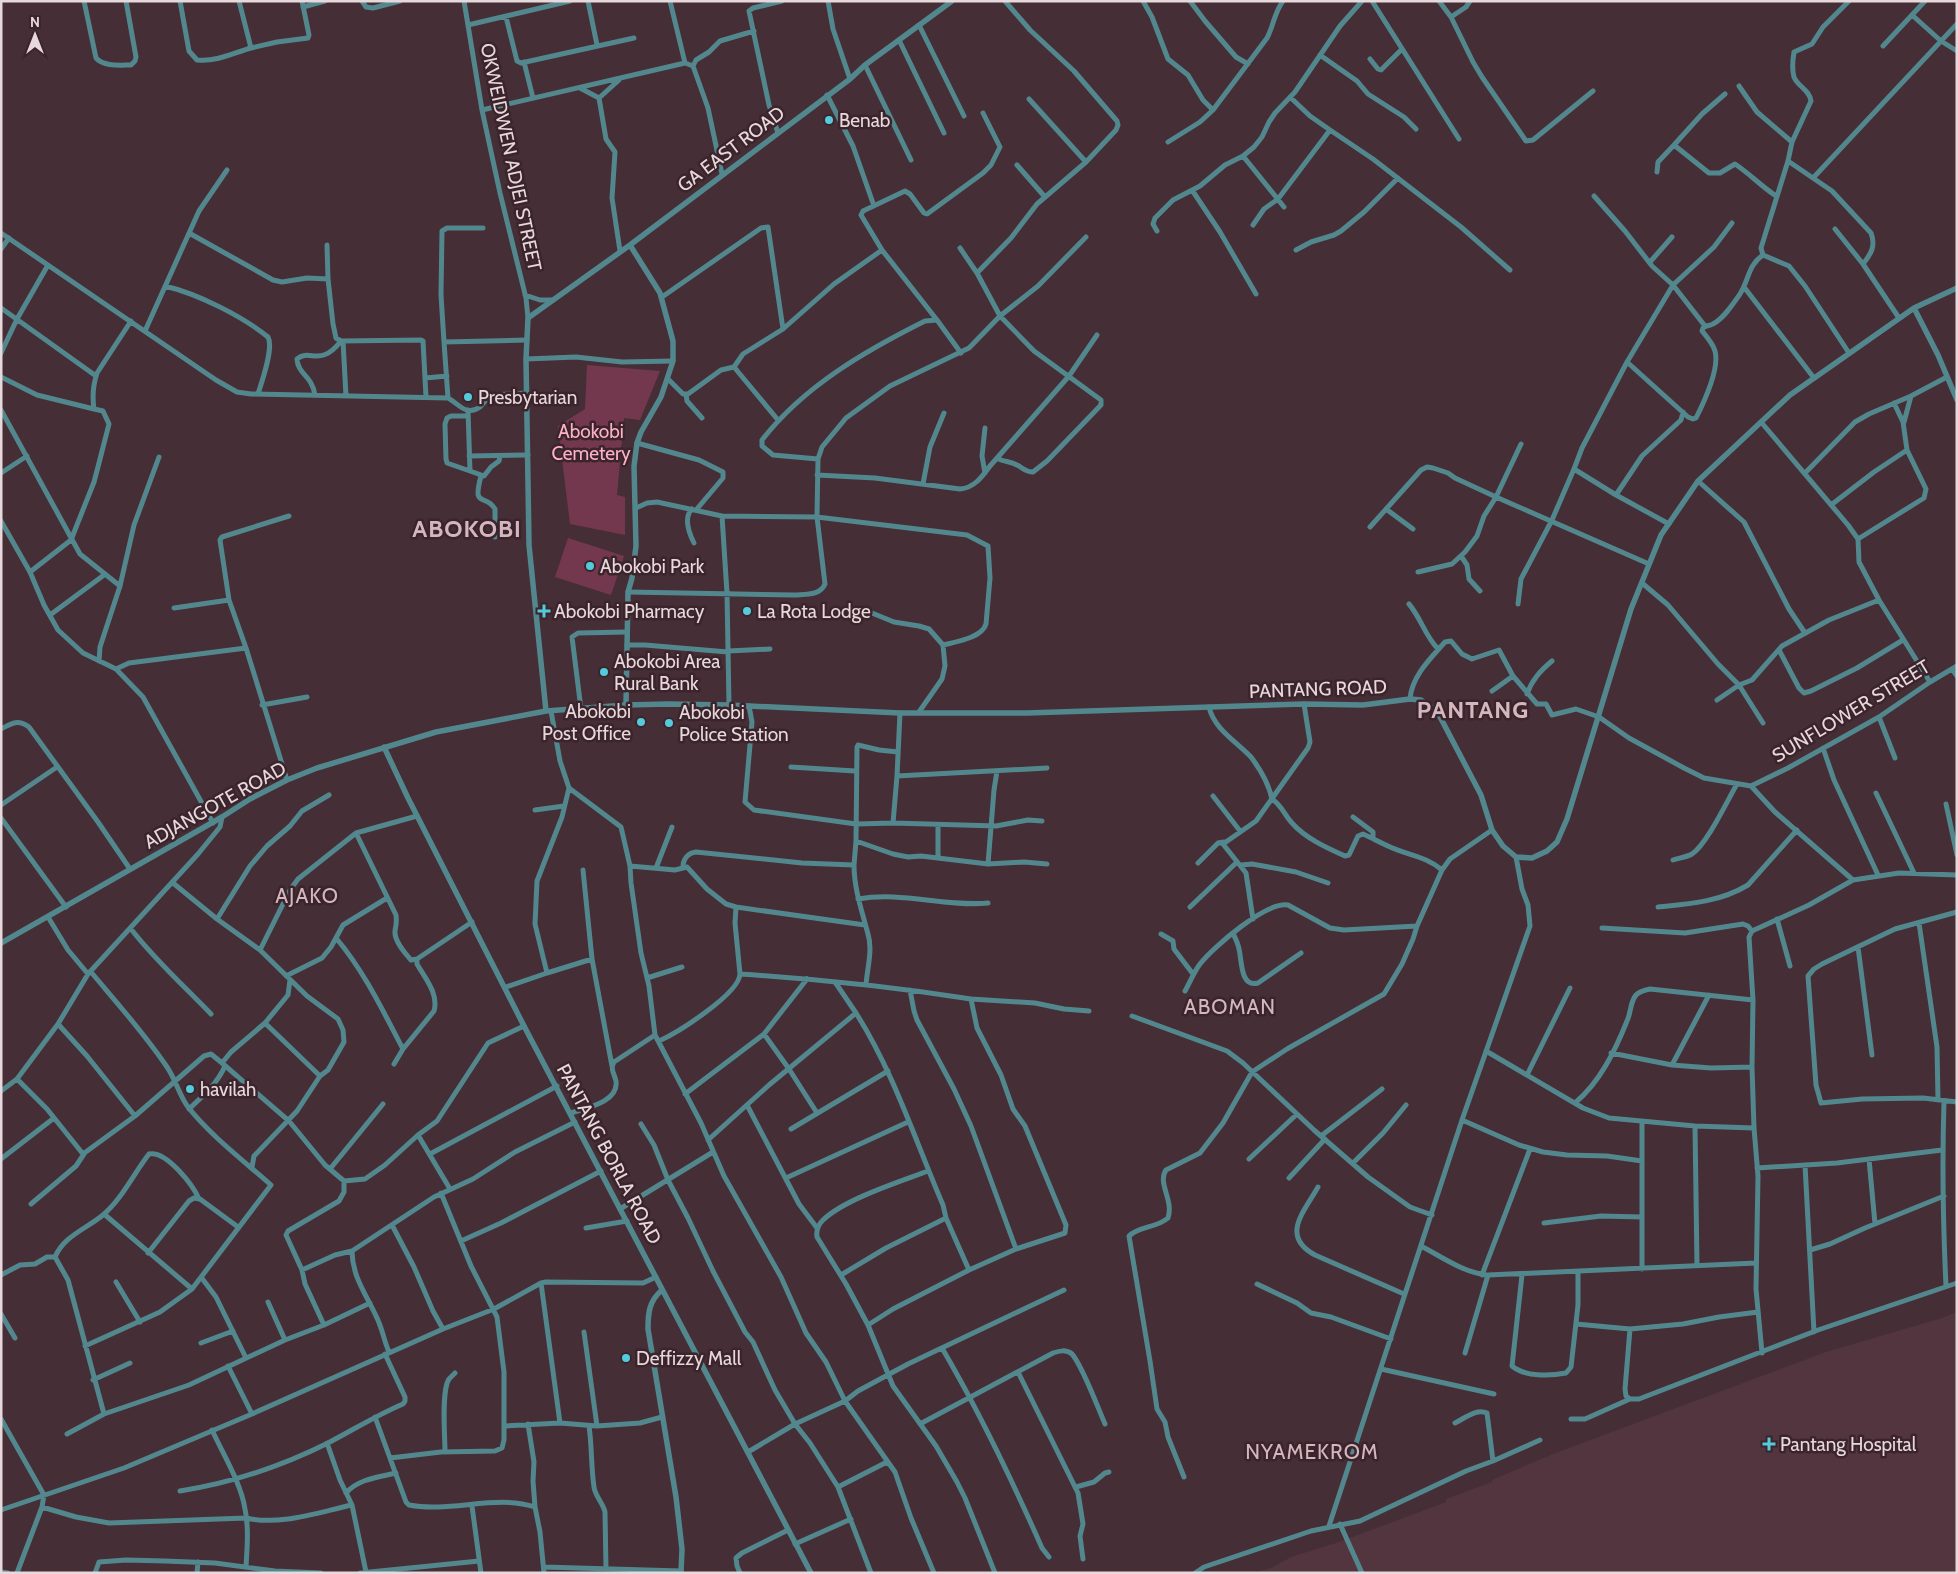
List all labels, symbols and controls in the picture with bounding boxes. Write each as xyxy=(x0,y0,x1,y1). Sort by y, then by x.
north arrow xyxy=(10,10,60,60)
text: N xyxy=(30,13,40,31)
street label: OKWEIDWEN ADJEI STREET xyxy=(476,41,546,273)
street label: GA EAST ROAD xyxy=(673,101,789,197)
place label: Benab xyxy=(839,109,890,132)
marker: Benab xyxy=(823,114,835,126)
place label: Presbytarian xyxy=(478,386,577,409)
marker: Presbytarian xyxy=(462,391,474,403)
park label: Abokobi Cemetery xyxy=(551,420,631,465)
district label: ABOKOBI xyxy=(412,514,522,543)
place label: Abokobi Park xyxy=(600,555,705,578)
marker: Abokobi Park xyxy=(584,560,596,572)
place label: Abokobi Pharmacy xyxy=(554,600,705,623)
place label: La Rota Lodge xyxy=(757,600,871,623)
marker: Abokobi Pharmacy xyxy=(538,605,550,617)
marker: La Rota Lodge xyxy=(741,605,753,617)
place label: Abokobi Area Rural Bank xyxy=(614,650,720,695)
street label: SUNFLOWER STREET xyxy=(1768,655,1934,767)
marker: Abokobi Area Rural Bank xyxy=(598,666,610,678)
street label: PANTANG ROAD xyxy=(1249,675,1387,703)
district label: PANTANG xyxy=(1417,695,1529,724)
place label: Abokobi Post Office xyxy=(542,700,631,745)
place label: Abokobi Police Station xyxy=(679,701,789,746)
marker: Abokobi Post Office xyxy=(635,716,647,728)
marker: Abokobi Police Station xyxy=(663,717,675,729)
street label: ADJANGOTE ROAD xyxy=(140,756,290,854)
district label: AJAKO xyxy=(275,883,339,908)
district label: ABOMAN xyxy=(1184,994,1276,1019)
street label: PANTANG BORLA ROAD xyxy=(552,1060,666,1248)
place label: havilah xyxy=(200,1078,256,1101)
marker: havilah xyxy=(184,1083,196,1095)
place label: Deffizzy Mall xyxy=(636,1347,742,1370)
marker: Deffizzy Mall xyxy=(620,1352,632,1364)
place label: Pantang Hospital xyxy=(1780,1433,1917,1456)
marker: Pantang Hospital xyxy=(1762,1437,1776,1451)
district label: NYAMEKROM xyxy=(1245,1439,1379,1464)

